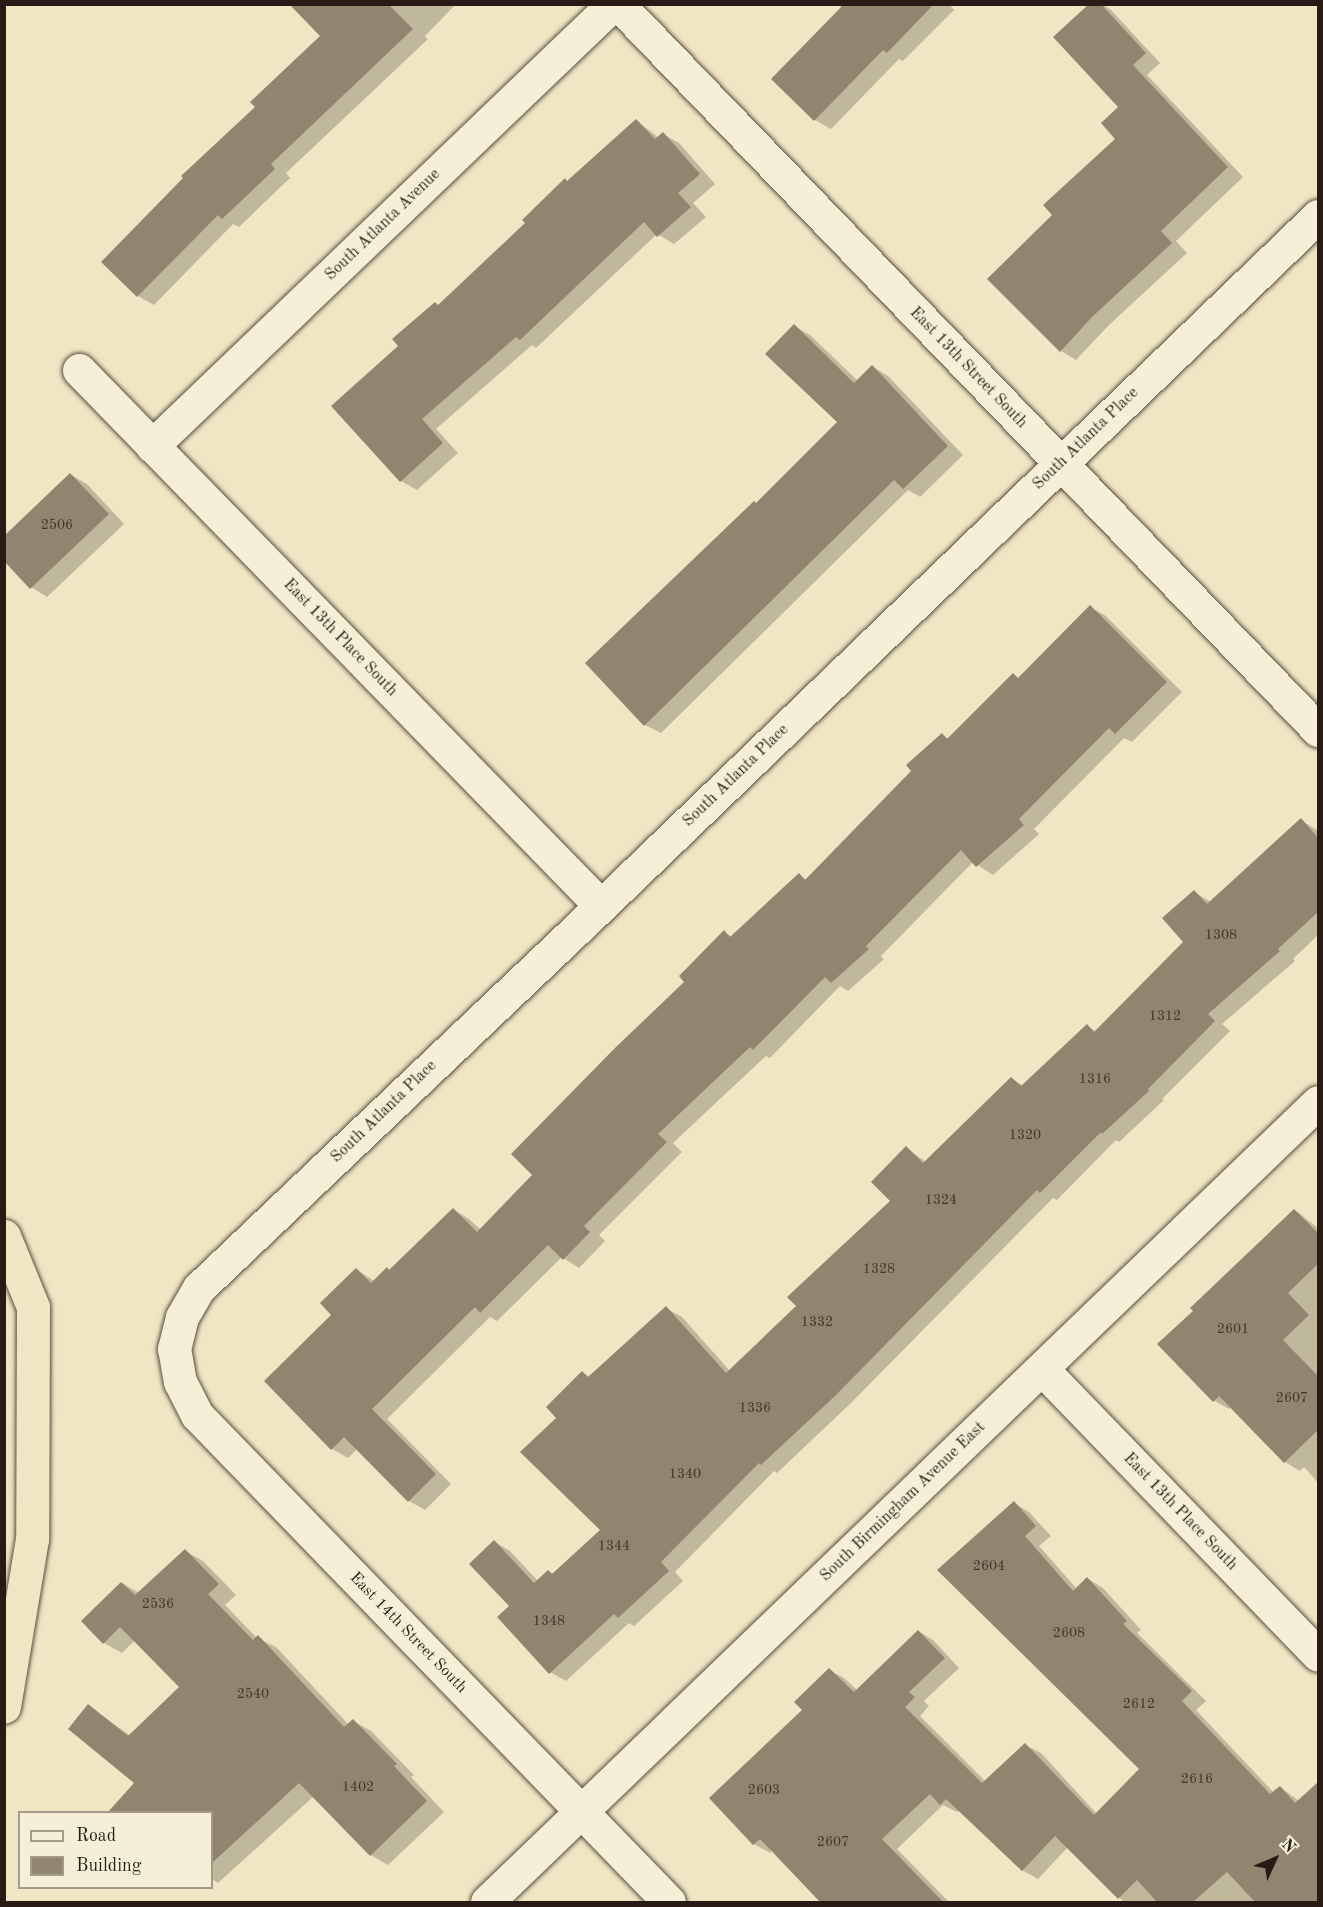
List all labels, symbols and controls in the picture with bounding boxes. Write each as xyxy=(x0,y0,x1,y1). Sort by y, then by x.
street label: South Atlanta Avenue xyxy=(321,165,445,285)
street label: East 13th Street South xyxy=(905,303,1031,433)
street label: South Atlanta Place xyxy=(1029,384,1143,494)
house number: 2506 xyxy=(41,517,73,533)
street label: East 13th Place South xyxy=(279,575,401,701)
street label: South Atlanta Place xyxy=(679,721,793,831)
house number: 1308 xyxy=(1205,927,1237,943)
house number: 1312 xyxy=(1149,1008,1181,1024)
street label: South Atlanta Place xyxy=(327,1057,441,1167)
house number: 1316 xyxy=(1079,1071,1111,1087)
house number: 1320 xyxy=(1009,1127,1041,1143)
house number: 1324 xyxy=(925,1192,957,1208)
house number: 1328 xyxy=(863,1261,895,1277)
house number: 1332 xyxy=(801,1314,833,1330)
house number: 2601 xyxy=(1217,1321,1249,1337)
house number: 2607 xyxy=(1276,1390,1308,1406)
house number: 1336 xyxy=(739,1400,771,1416)
street label: South Birmingham Avenue East xyxy=(816,1418,990,1586)
street label: East 13th Place South xyxy=(1119,1449,1241,1575)
house number: 1340 xyxy=(669,1466,701,1482)
house number: 1344 xyxy=(598,1538,630,1554)
house number: 2604 xyxy=(973,1558,1005,1574)
street label: East 14th Street South xyxy=(345,1568,471,1698)
house number: 2536 xyxy=(142,1596,174,1612)
house number: 1348 xyxy=(533,1613,565,1629)
house number: 2608 xyxy=(1053,1625,1085,1641)
house number: 2540 xyxy=(237,1686,269,1702)
house number: 2612 xyxy=(1123,1696,1155,1712)
house number: 2616 xyxy=(1181,1771,1213,1787)
house number: 1402 xyxy=(342,1779,374,1795)
house number: 2603 xyxy=(748,1782,780,1798)
legend xyxy=(18,1811,213,1889)
text: Road xyxy=(76,1827,116,1845)
north arrow xyxy=(1245,1829,1305,1889)
house number: 2607 xyxy=(817,1834,849,1850)
text: N xyxy=(1278,1837,1298,1856)
text: Building xyxy=(76,1857,141,1875)

